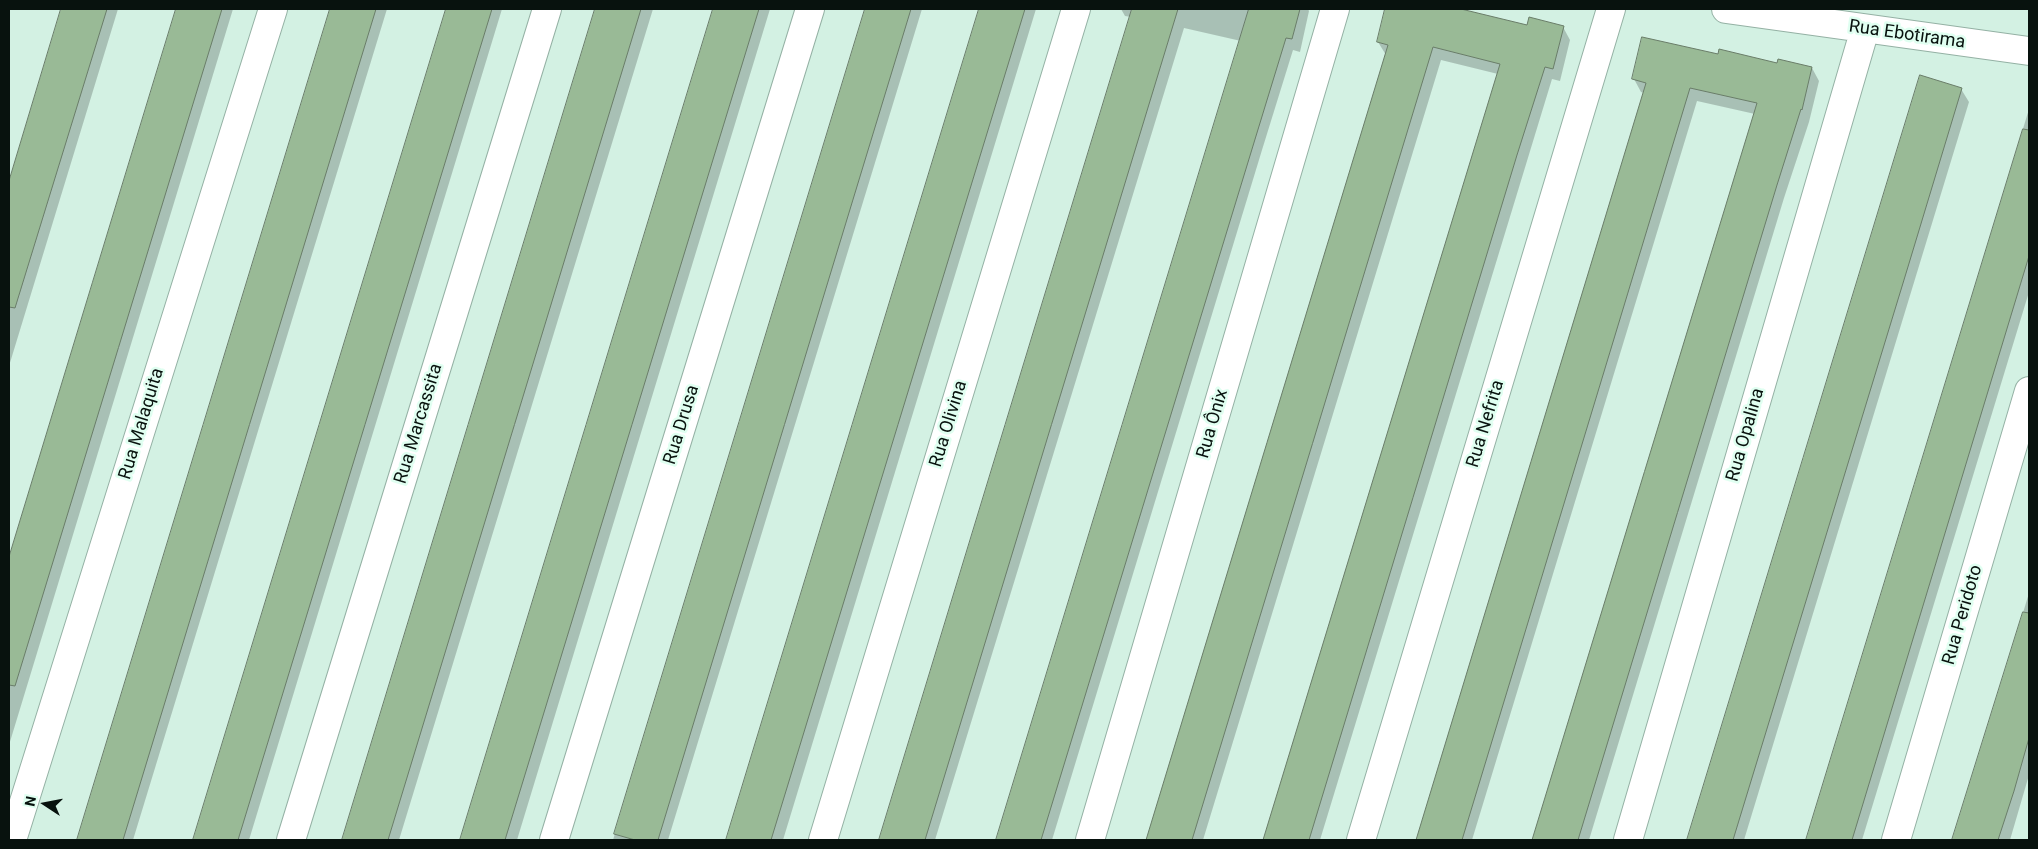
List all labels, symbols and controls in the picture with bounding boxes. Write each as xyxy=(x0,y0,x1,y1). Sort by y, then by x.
street label: Rua Ebotirama xyxy=(1847,16,1967,54)
street label: Rua Marcassita xyxy=(390,361,448,487)
street label: Rua Malaquita xyxy=(115,366,169,482)
street label: Rua Olivina xyxy=(926,378,972,470)
street label: Rua Nefrita xyxy=(1463,378,1509,470)
street label: Rua Drusa xyxy=(660,383,704,467)
street label: Rua Opalina xyxy=(1722,386,1770,484)
street label: Rua Ônix xyxy=(1193,387,1233,461)
street label: Rua Peridoto xyxy=(1938,563,1988,667)
north arrow xyxy=(20,779,70,829)
text: N xyxy=(21,795,39,808)

